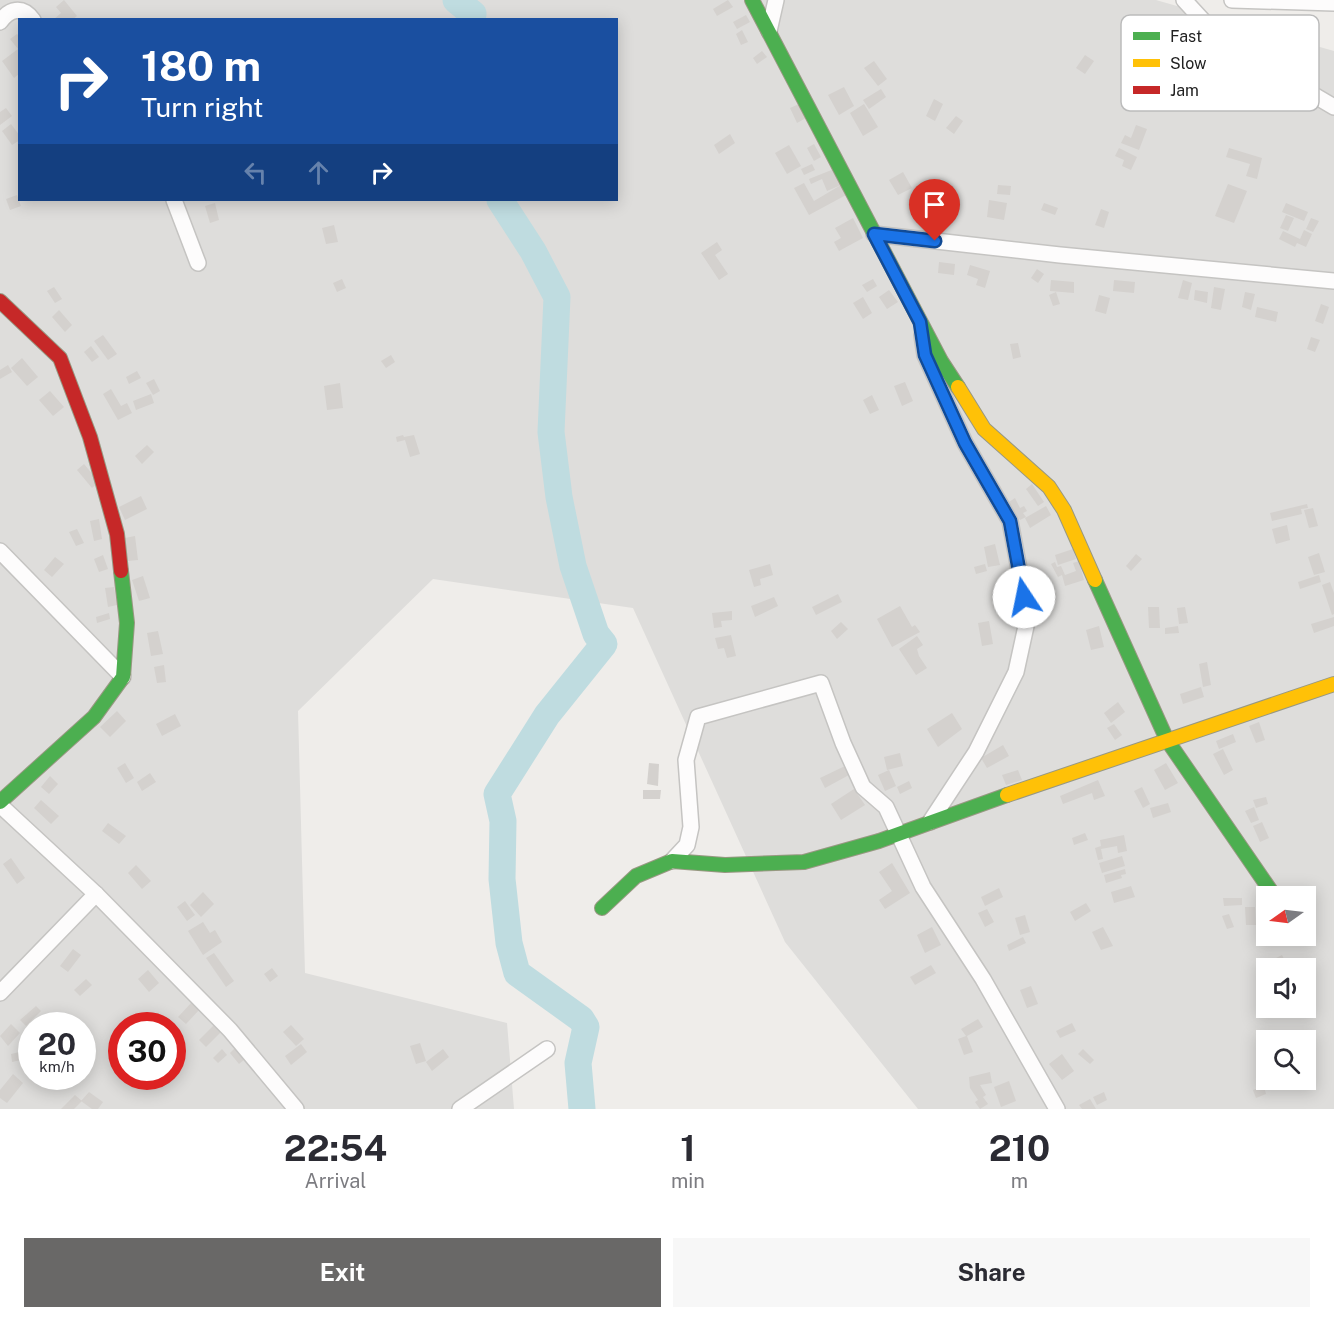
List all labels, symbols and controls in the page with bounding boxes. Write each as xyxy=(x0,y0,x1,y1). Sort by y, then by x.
legend xyxy=(1121,15,1319,111)
text: Fast xyxy=(1170,27,1202,46)
text: 180 m xyxy=(141,41,261,90)
icon: right xyxy=(42,42,120,120)
text: Slow xyxy=(1170,54,1207,73)
text: Jam xyxy=(1170,81,1199,100)
text: Turn right xyxy=(141,91,264,123)
icon: left xyxy=(239,156,272,189)
icon: ahead xyxy=(302,156,335,189)
icon: right xyxy=(365,156,398,189)
pin xyxy=(909,179,960,241)
icon: arrive xyxy=(918,188,951,221)
position arrow xyxy=(992,565,1056,629)
north arrow xyxy=(1256,886,1316,946)
map controls xyxy=(1256,886,1316,1090)
button: sound xyxy=(1256,958,1316,1018)
speed limit sign: 30 xyxy=(108,1012,186,1090)
text: 20 xyxy=(38,1026,76,1062)
button: search xyxy=(1256,1030,1316,1090)
text: km/h xyxy=(39,1058,75,1075)
text: 22:54 xyxy=(284,1127,387,1169)
text: 1 xyxy=(680,1127,696,1169)
text: 210 xyxy=(989,1127,1050,1169)
text: Arrival xyxy=(305,1169,366,1193)
text: min xyxy=(671,1169,705,1193)
text: m xyxy=(1011,1169,1028,1193)
button: Exit xyxy=(24,1238,661,1307)
button: Share xyxy=(673,1238,1310,1307)

